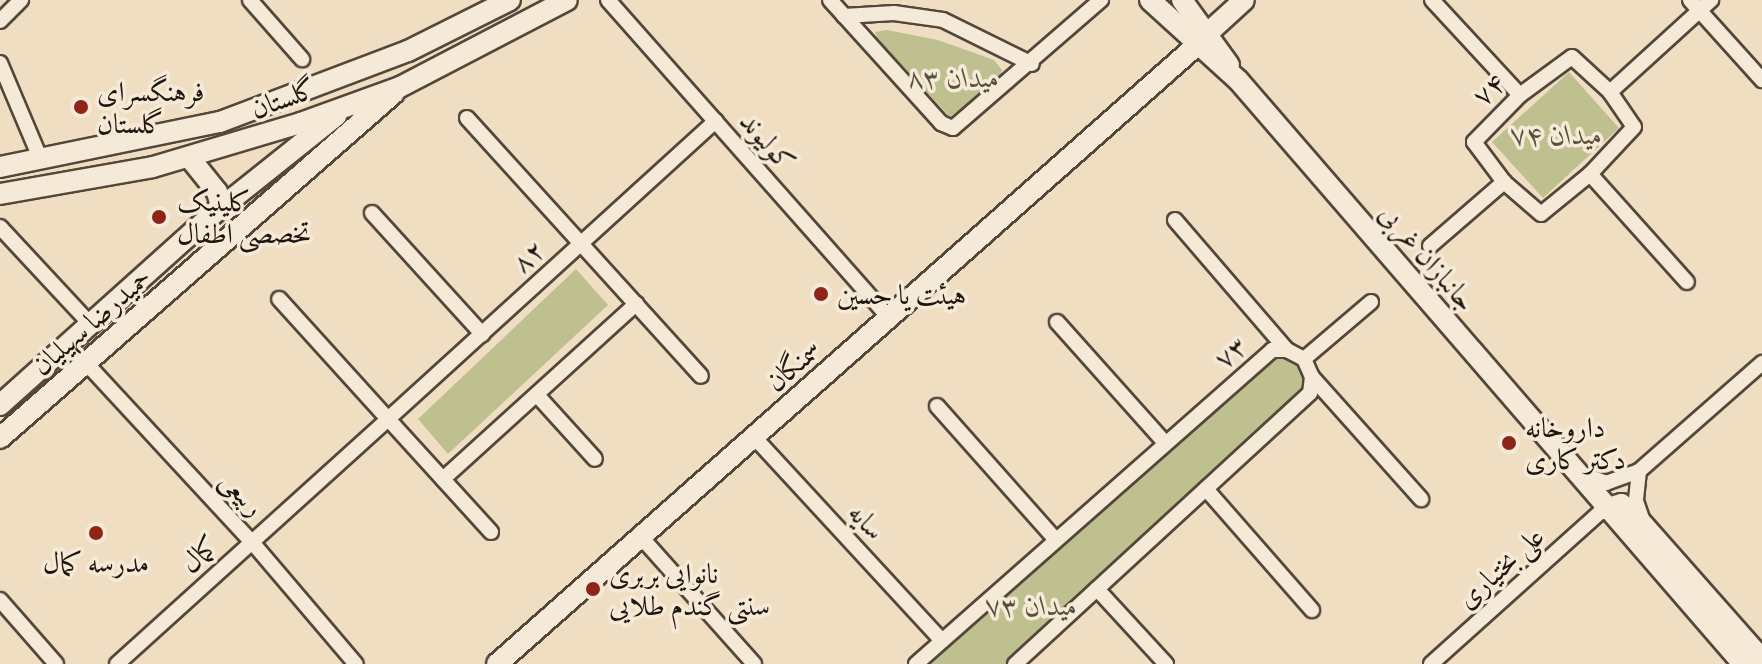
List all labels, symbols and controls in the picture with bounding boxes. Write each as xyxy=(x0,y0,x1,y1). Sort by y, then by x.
park label: میدان ۸۳ xyxy=(908,60,1000,94)
street label: ۷۴ xyxy=(1465,66,1511,112)
street label: گلستان xyxy=(246,71,320,125)
place label: فرهنگسرای گلستان xyxy=(97,74,204,140)
marker: فرهنگسرای گلستان xyxy=(72,98,90,116)
street label: کولیوند xyxy=(733,104,803,178)
park label: میدان ۷۴ xyxy=(1511,117,1603,151)
place label: کلینیک تخصصی اطفال xyxy=(177,184,311,250)
street label: جانبازان غربی xyxy=(1372,197,1484,317)
marker: کلینیک تخصصی اطفال xyxy=(148,206,170,228)
street label: ۸۲ xyxy=(505,233,551,279)
street label: حمیدرضا سهیلیان xyxy=(24,260,158,382)
place label: هیئت یا حسین xyxy=(837,277,966,311)
marker: هیئت یا حسین xyxy=(812,285,830,303)
street label: ۷۳ xyxy=(1207,329,1253,375)
street label: سمنگان xyxy=(758,332,828,398)
place label: داروخانه دکتر کاری xyxy=(1525,410,1626,476)
marker: داروخانه دکتر کاری xyxy=(1500,434,1518,452)
street label: ربیعی xyxy=(214,463,272,523)
street label: سایه xyxy=(842,496,892,546)
street label: علی بختیاری xyxy=(1449,519,1551,615)
marker: مدرسه کمال xyxy=(87,524,105,542)
street label: کمال xyxy=(173,528,225,580)
place label: مدرسه کمال xyxy=(43,545,149,579)
place label: نانوایی بربری سنتی گندم طلایی xyxy=(609,556,770,622)
marker: نانوایی بربری سنتی گندم طلایی xyxy=(584,580,602,598)
park label: میدان ۷۳ xyxy=(986,588,1078,622)

